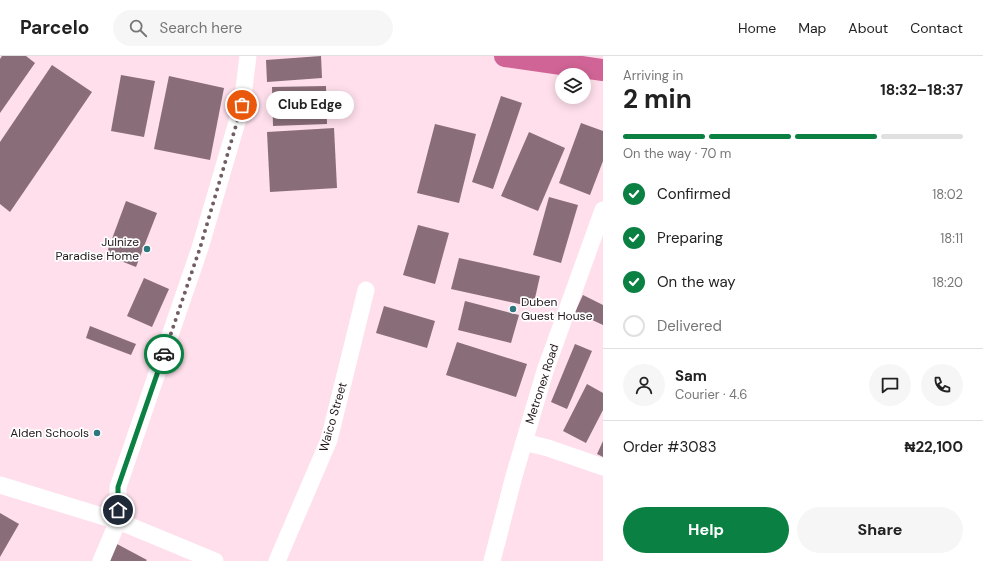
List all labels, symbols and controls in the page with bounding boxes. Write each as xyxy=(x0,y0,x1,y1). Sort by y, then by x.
search box xyxy=(113,10,393,46)
text: Parcelo xyxy=(20,15,89,40)
icon: search xyxy=(127,17,149,39)
text: Search here xyxy=(159,18,242,38)
text: Home xyxy=(738,19,776,37)
text: Map xyxy=(798,19,826,37)
text: About xyxy=(848,19,888,37)
text: Contact xyxy=(910,19,963,37)
text: Arriving in xyxy=(623,67,683,84)
map controls xyxy=(555,68,591,104)
button: layers xyxy=(555,68,591,104)
text: 18:32–18:37 xyxy=(880,80,963,100)
text: 2 min xyxy=(623,82,692,116)
pin xyxy=(225,88,259,122)
callout: Club Edge xyxy=(266,91,354,119)
icon: bag xyxy=(231,94,253,116)
text: Club Edge xyxy=(278,96,342,113)
text: On the way · 70 m xyxy=(623,145,731,162)
icon: check xyxy=(623,183,645,205)
text: Confirmed xyxy=(657,184,731,204)
text: 18:02 xyxy=(932,186,963,203)
icon: check xyxy=(623,227,645,249)
text: Preparing xyxy=(657,228,723,248)
text: 18:11 xyxy=(940,230,963,247)
place label: Julnize Paradise Home xyxy=(56,234,139,264)
marker: Julnize Paradise Home xyxy=(142,244,152,254)
icon: check xyxy=(623,271,645,293)
text: On the way xyxy=(657,272,736,292)
text: 18:20 xyxy=(932,274,963,291)
place label: Duben Guest House xyxy=(521,294,593,324)
marker: Duben Guest House xyxy=(508,304,518,314)
text: Delivered xyxy=(657,316,722,336)
courier xyxy=(144,334,184,374)
street label: Metronex Road xyxy=(522,342,562,426)
icon: car xyxy=(153,343,175,365)
button: person xyxy=(623,364,665,406)
button: chat xyxy=(869,364,911,406)
button: phone xyxy=(921,364,963,406)
text: Sam xyxy=(675,366,707,386)
street label: Waico Street xyxy=(315,380,351,454)
text: Courier · 4.6 xyxy=(675,386,747,403)
place label: Alden Schools xyxy=(10,425,89,441)
marker: Alden Schools xyxy=(92,428,102,438)
text: Order #3083 xyxy=(623,437,717,457)
text: ₦22,100 xyxy=(905,437,963,457)
pin xyxy=(101,493,135,527)
icon: home xyxy=(107,499,129,521)
button: Help xyxy=(623,507,789,553)
button: Share xyxy=(797,507,963,553)

